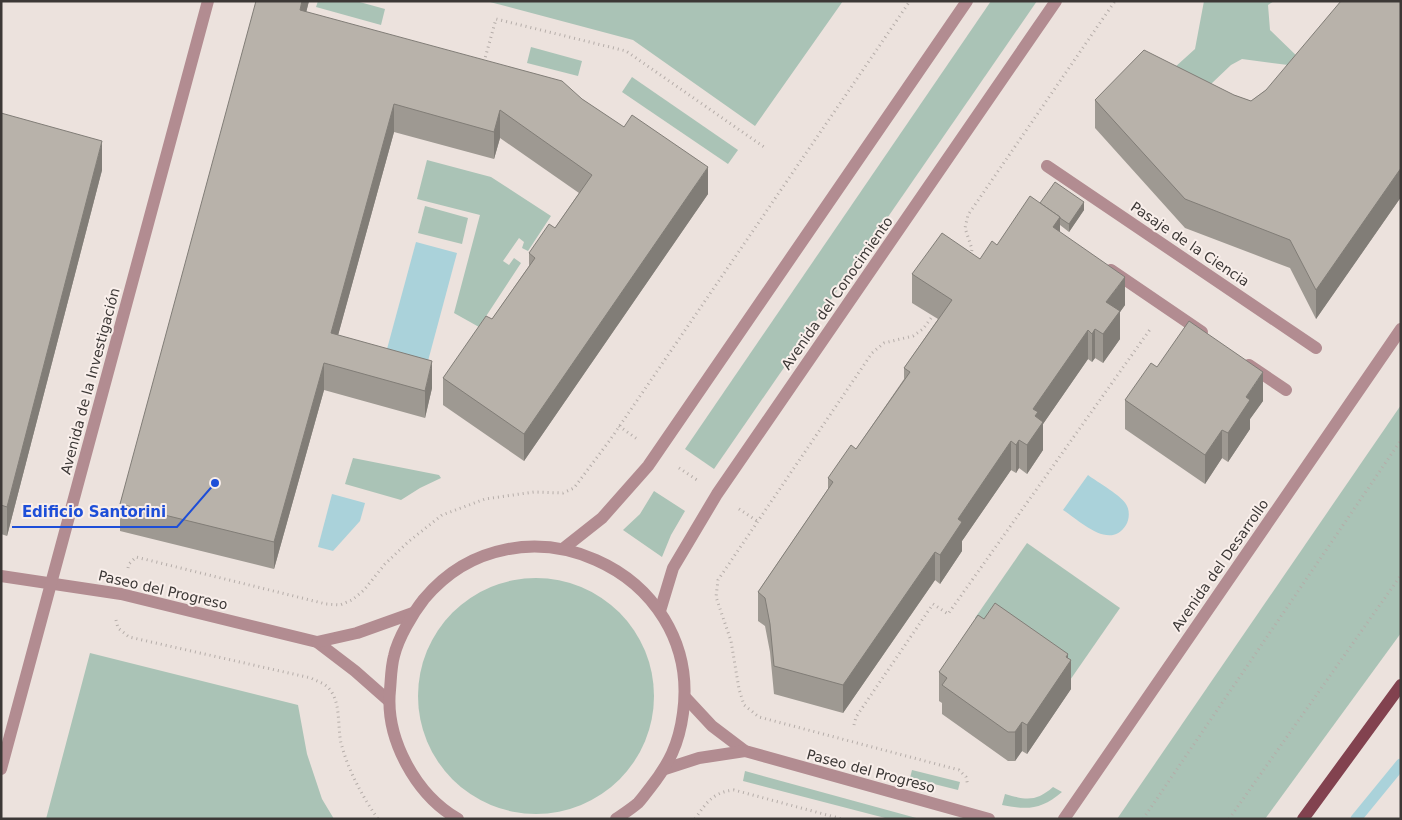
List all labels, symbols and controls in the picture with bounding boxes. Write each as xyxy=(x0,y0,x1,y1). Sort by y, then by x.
street label: Pasaje de la Ciencia xyxy=(1128,198,1252,290)
street label: Avenida del Conocimiento xyxy=(778,214,896,372)
street label: Avenida de la Investigación xyxy=(57,286,123,476)
street label: Avenida del Desarrollo xyxy=(1168,496,1272,634)
callout: Edificio Santorini xyxy=(12,497,177,527)
text: Edificio Santorini xyxy=(22,503,166,521)
street label: Paseo del Progreso xyxy=(97,567,229,613)
street label: Paseo del Progreso xyxy=(805,746,937,796)

